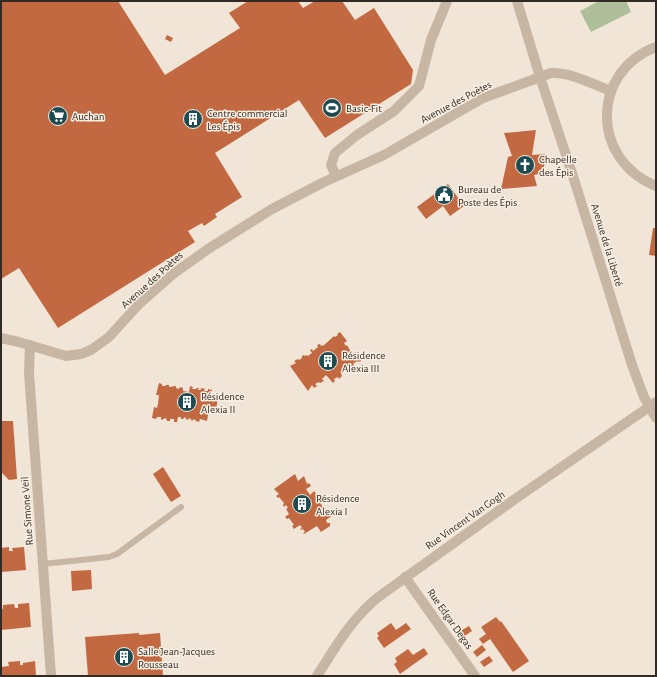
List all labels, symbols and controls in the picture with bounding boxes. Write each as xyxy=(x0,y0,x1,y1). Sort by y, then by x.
street label: Avenue des Poètes xyxy=(419,79,493,125)
sports icon: Basic-Fit xyxy=(321,97,343,119)
place label: Basic-Fit xyxy=(346,103,382,114)
supermarket icon: Auchan xyxy=(47,105,69,127)
building icon: Centre commercial Les Épis xyxy=(182,108,204,130)
place label: Centre commercial Les Épis xyxy=(207,108,288,132)
place label: Auchan xyxy=(72,111,104,122)
church icon: Chapelle des Épis xyxy=(514,154,536,176)
place label: Chapelle des Épis xyxy=(539,154,577,178)
public building icon: Bureau de Poste des Épis xyxy=(433,184,455,206)
place label: Bureau de Poste des Épis xyxy=(458,184,517,208)
street label: Avenue de la Liberté xyxy=(589,202,625,288)
street label: Avenue des Poètes xyxy=(119,250,185,310)
building icon: Résidence Alexia III xyxy=(317,350,339,372)
place label: Résidence Alexia III xyxy=(342,350,385,374)
building icon: Résidence Alexia II xyxy=(176,391,198,413)
place label: Résidence Alexia II xyxy=(201,391,244,415)
street label: Rue Simone Veil xyxy=(19,476,35,546)
street label: Rue Vincent Van Gogh xyxy=(423,488,507,552)
building icon: Résidence Alexia I xyxy=(291,493,313,515)
place label: Résidence Alexia I xyxy=(316,493,359,517)
street label: Rue Edgar Degas xyxy=(425,587,475,651)
building icon: Salle Jean-Jacques Rousseau xyxy=(113,646,135,668)
place label: Salle Jean-Jacques Rousseau xyxy=(138,646,215,670)

